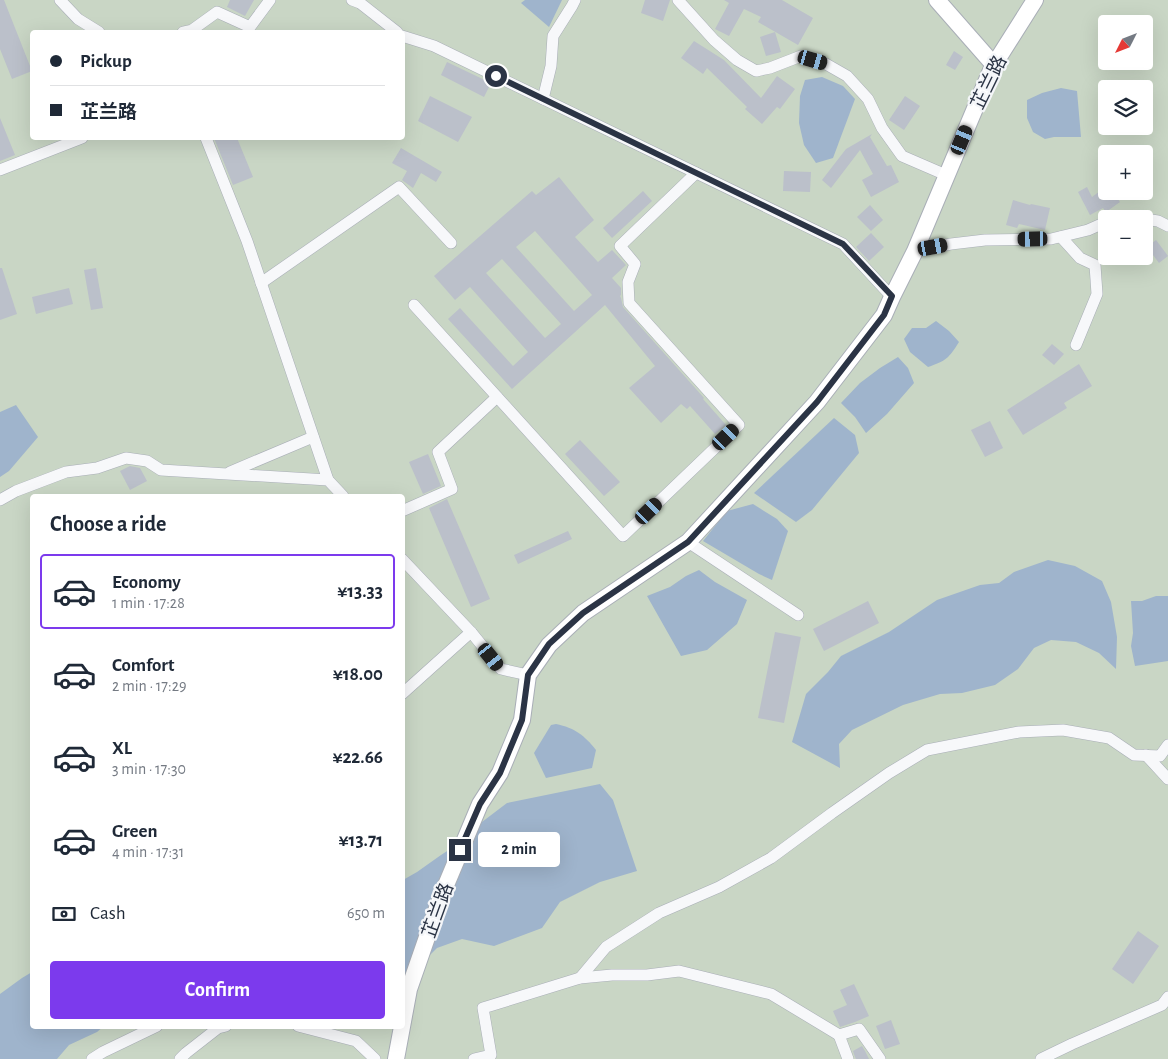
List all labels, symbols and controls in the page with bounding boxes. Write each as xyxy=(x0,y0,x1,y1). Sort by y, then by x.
north arrow xyxy=(1098,15,1152,70)
map controls xyxy=(1098,15,1153,265)
car xyxy=(796,49,829,71)
text: Pickup xyxy=(80,52,132,71)
street label: 芷兰路 xyxy=(967,52,1010,112)
route start xyxy=(485,65,507,87)
button: layers xyxy=(1098,80,1153,135)
text: 芷兰路 xyxy=(80,103,137,122)
car xyxy=(949,123,974,157)
button: + xyxy=(1098,145,1153,200)
button: − xyxy=(1098,210,1153,265)
car xyxy=(1017,231,1048,247)
car xyxy=(916,237,949,257)
car xyxy=(709,421,742,453)
car xyxy=(632,495,665,527)
text: Choose a ride xyxy=(50,513,166,535)
icon: car xyxy=(52,569,97,614)
text: Economy xyxy=(112,573,181,592)
text: ¥13.33 xyxy=(337,582,383,601)
text: 1 min · 17:28 xyxy=(112,595,185,611)
car xyxy=(475,641,506,673)
icon: car xyxy=(52,652,97,697)
text: Comfort xyxy=(112,656,174,675)
text: ¥18.00 xyxy=(333,665,383,684)
text: 2 min · 17:29 xyxy=(112,678,186,694)
icon: car xyxy=(52,735,97,780)
text: XL xyxy=(112,739,132,758)
text: ¥22.66 xyxy=(332,748,383,767)
text: 3 min · 17:30 xyxy=(112,761,186,777)
icon: car xyxy=(52,818,97,863)
text: Green xyxy=(112,822,158,841)
text: ¥13.71 xyxy=(339,831,383,850)
callout: 2 min xyxy=(478,832,560,868)
route end xyxy=(449,839,471,861)
text: 2 min xyxy=(501,841,537,857)
text: 4 min · 17:31 xyxy=(112,844,184,860)
street label: 芷兰路 xyxy=(419,880,457,941)
icon: cash xyxy=(50,900,78,928)
text: Cash xyxy=(90,904,126,923)
text: 650 m xyxy=(347,905,385,921)
button: Confirm xyxy=(50,961,385,1019)

